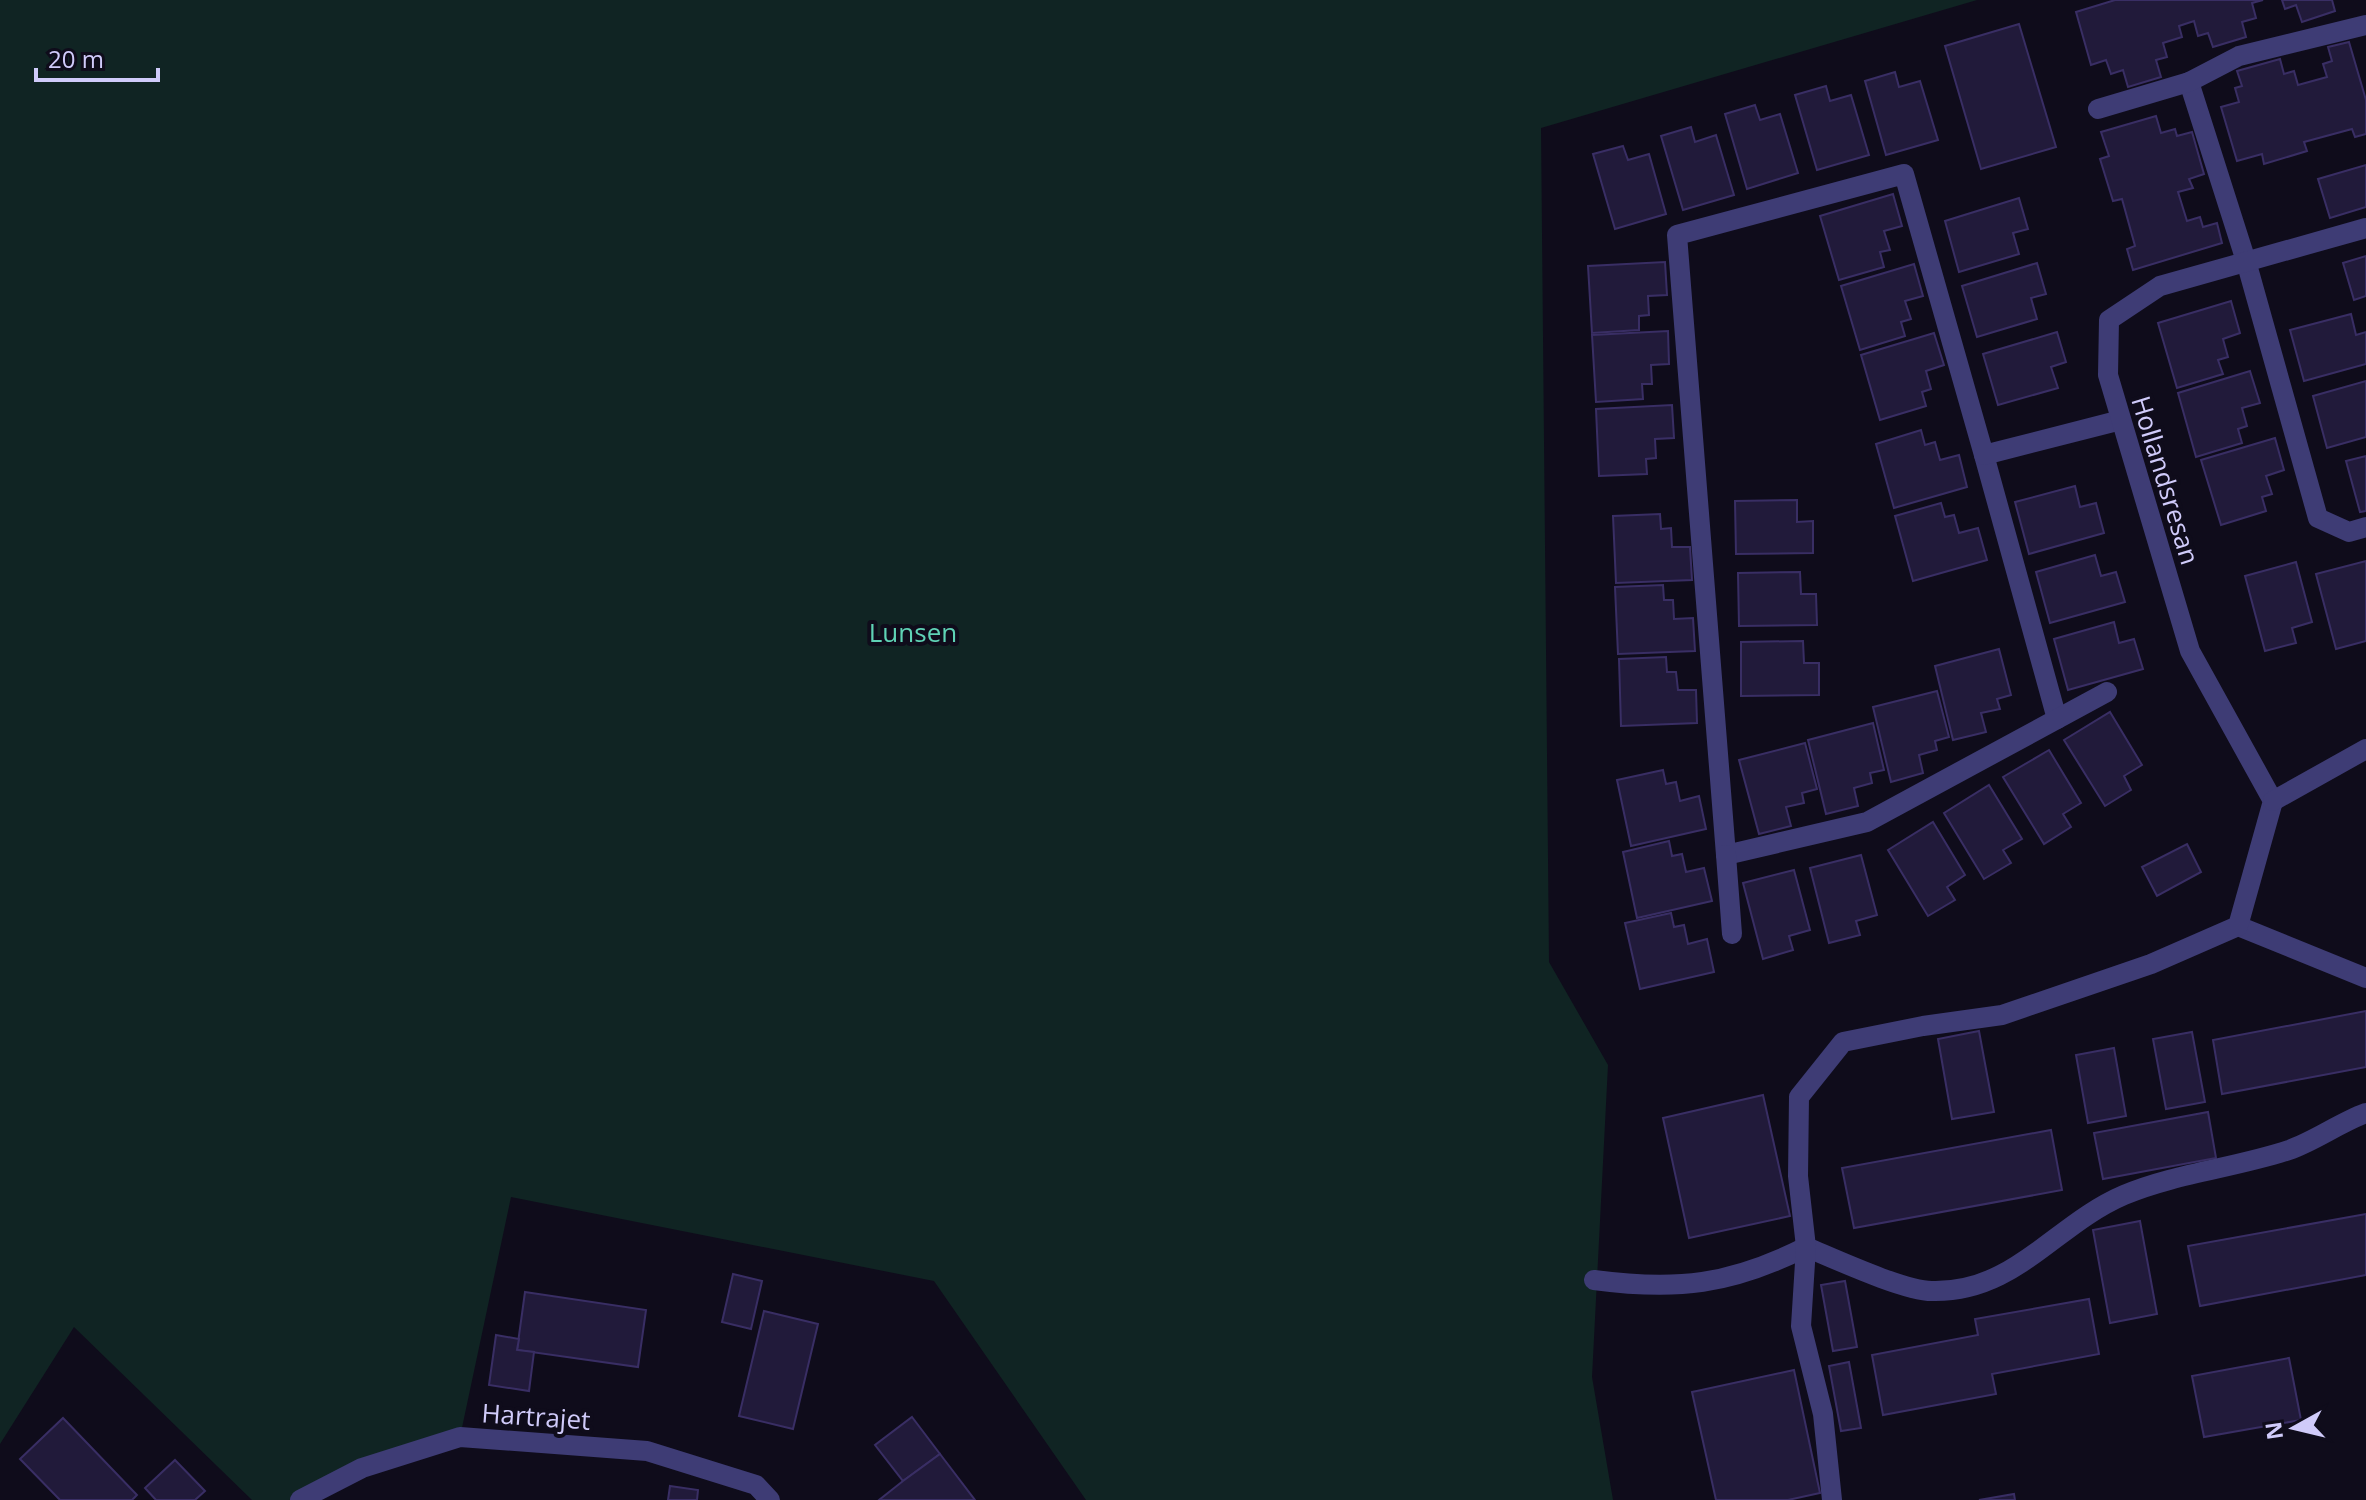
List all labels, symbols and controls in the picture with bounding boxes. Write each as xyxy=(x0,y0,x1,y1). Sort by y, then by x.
scale bar xyxy=(36,32,158,82)
text: 20 m xyxy=(48,42,104,75)
street label: Hollandsresan xyxy=(2123,391,2209,569)
park label: Lunsen xyxy=(869,614,957,650)
north arrow xyxy=(2254,1388,2334,1468)
street label: Hartrajet xyxy=(480,1394,592,1438)
text: N xyxy=(2257,1420,2289,1442)

